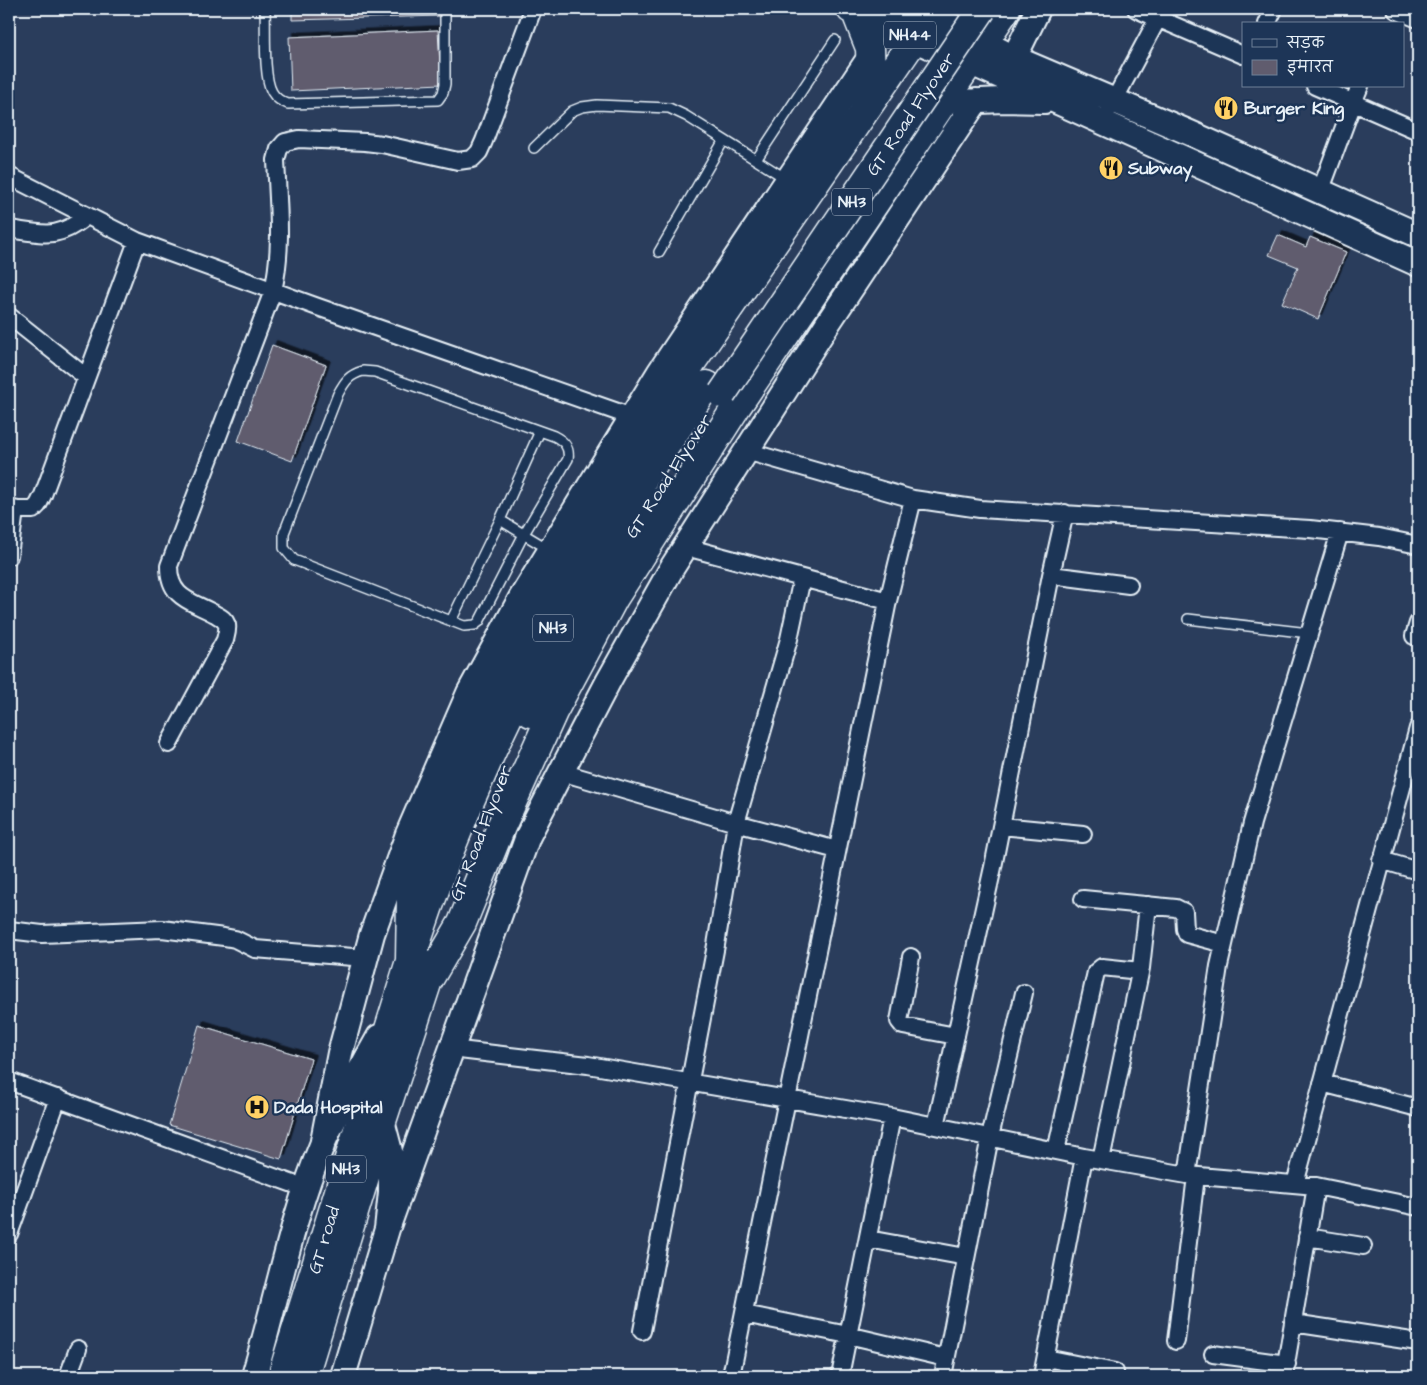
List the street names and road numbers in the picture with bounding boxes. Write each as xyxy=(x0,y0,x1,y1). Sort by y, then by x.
road number: NH44 xyxy=(884,22,936,48)
street label: GT Road Flyover xyxy=(860,47,962,181)
road number: NH3 xyxy=(832,188,872,216)
street label: GT Road Flyover xyxy=(619,409,719,544)
road number: NH3 xyxy=(533,614,573,641)
street label: GT Road Flyover xyxy=(444,761,519,905)
road number: NH3 xyxy=(326,1156,366,1182)
street label: GT road xyxy=(302,1203,346,1277)

